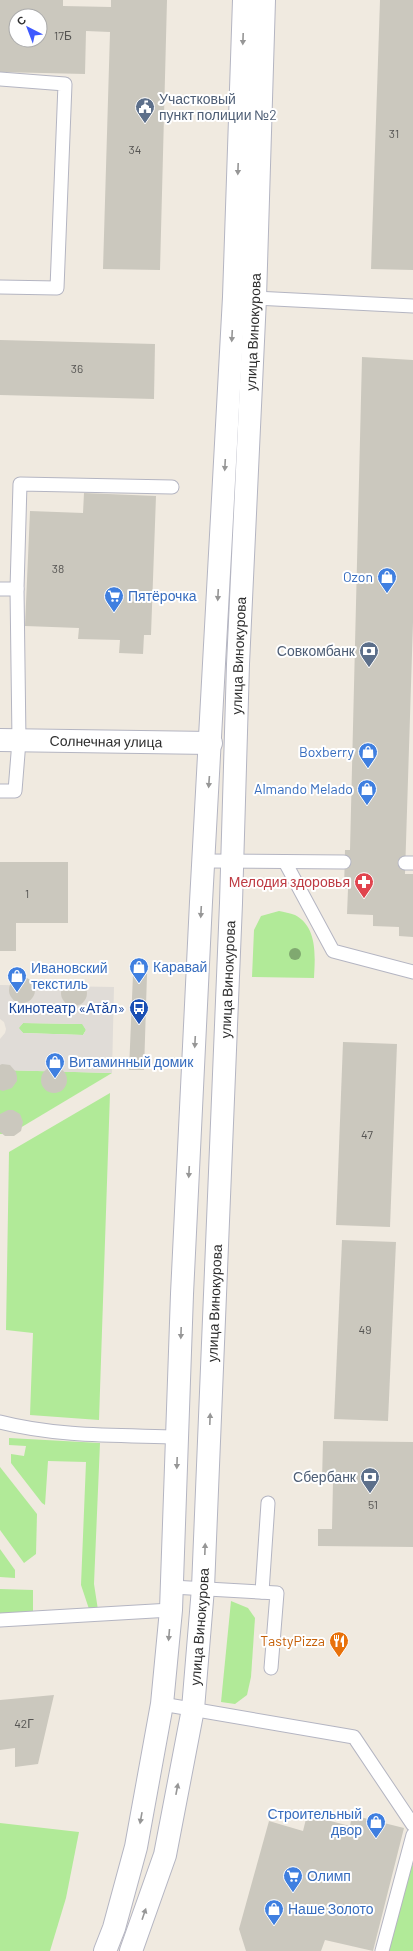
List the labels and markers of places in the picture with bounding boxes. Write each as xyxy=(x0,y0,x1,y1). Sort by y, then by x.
place label: Участковый пункт полиции №2 xyxy=(159,90,277,123)
public building icon: Участковый пункт полиции №2 xyxy=(134,96,156,124)
shop icon: Ozon xyxy=(376,566,398,594)
place label: Ozon xyxy=(343,568,373,585)
supermarket icon: Пятёрочка xyxy=(103,585,125,613)
place label: Пятёрочка xyxy=(128,587,197,604)
bank icon: Совкомбанк xyxy=(358,640,380,668)
place label: Совкомбанк xyxy=(277,642,356,659)
shop icon: Boxberry xyxy=(357,741,379,769)
place label: Boxberry xyxy=(299,743,355,760)
shop icon: Almando Melado xyxy=(356,778,378,806)
place label: Almando Melado xyxy=(254,780,353,797)
pharmacy icon: Мелодия здоровья xyxy=(353,871,375,899)
place label: Мелодия здоровья xyxy=(229,873,350,890)
shop icon: Каравай xyxy=(128,956,150,984)
place label: Каравай xyxy=(153,958,207,975)
place label: Ивановский текстиль xyxy=(31,959,108,992)
shop icon: Ивановский текстиль xyxy=(6,965,28,993)
bus stop icon: Кинотеатр «Атӑл» xyxy=(128,997,150,1025)
place label: Кинотеатр «Атӑл» xyxy=(9,999,125,1016)
shop icon: Витаминный домик xyxy=(44,1051,66,1079)
place label: Витаминный домик xyxy=(69,1053,194,1070)
bank icon: Сбербанк xyxy=(359,1466,381,1494)
place label: Сбербанк xyxy=(293,1468,357,1485)
restaurant icon: TastyPizza xyxy=(328,1630,350,1658)
place label: TastyPizza xyxy=(260,1632,325,1649)
place label: Строительный двор xyxy=(267,1805,362,1838)
shop icon: Строительный двор xyxy=(365,1811,387,1839)
supermarket icon: Олимп xyxy=(282,1865,304,1893)
place label: Олимп xyxy=(307,1867,351,1884)
shop icon: Наше Золото xyxy=(263,1898,285,1926)
place label: Наше Золото xyxy=(288,1900,374,1917)

